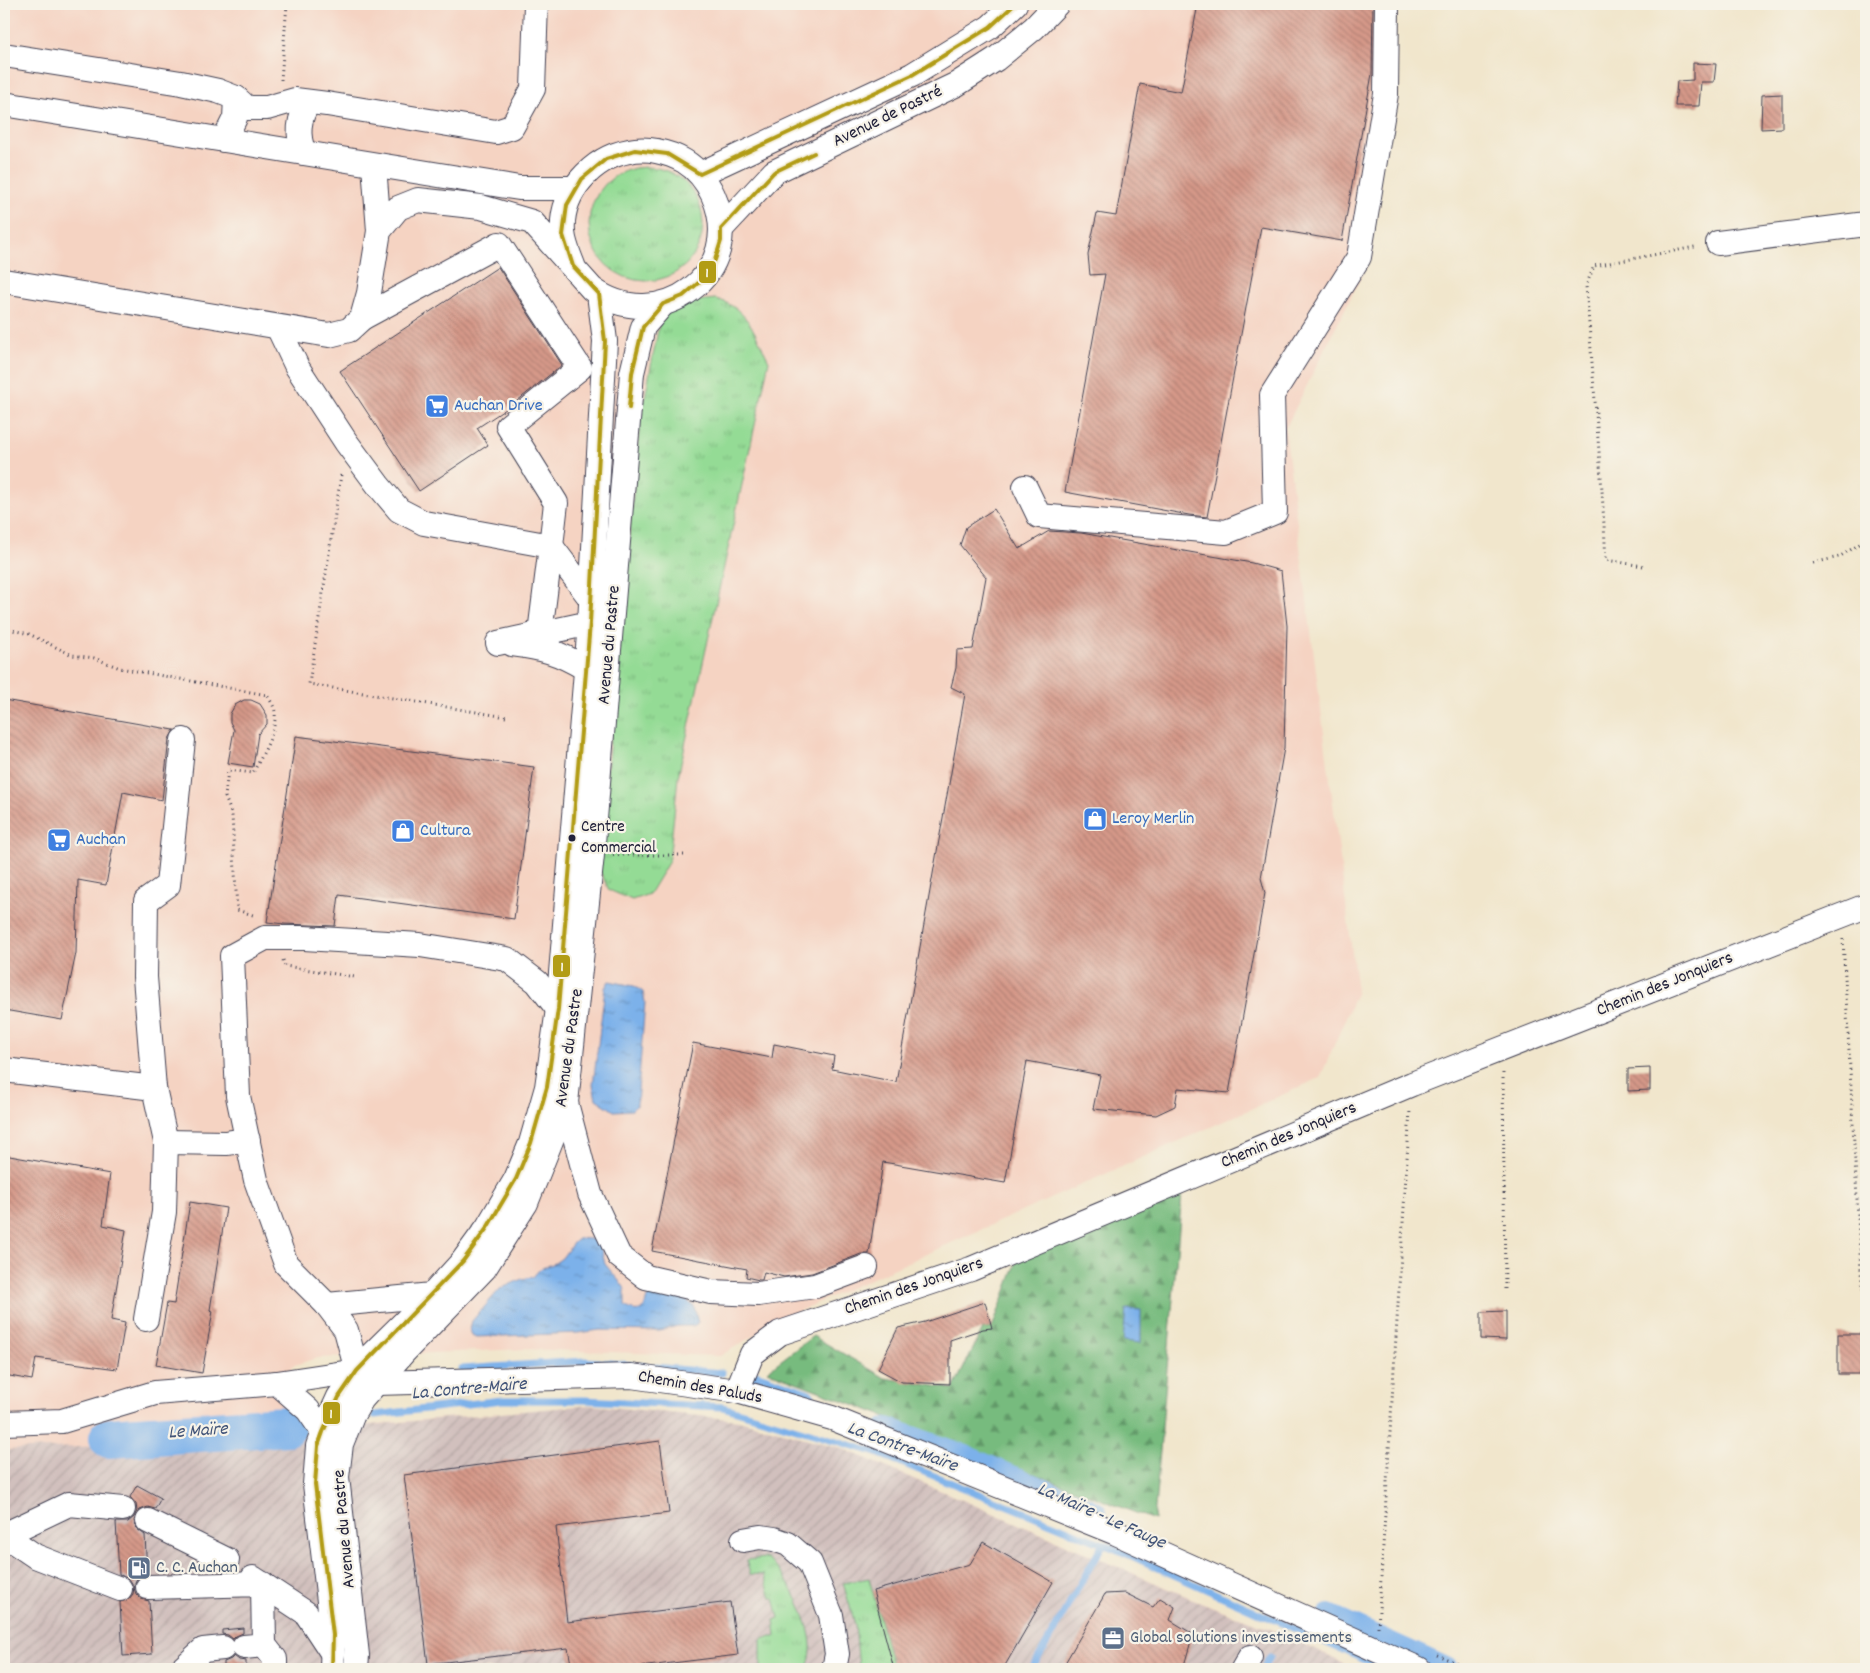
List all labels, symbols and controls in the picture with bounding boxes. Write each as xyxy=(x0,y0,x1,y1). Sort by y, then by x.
street label: Avenue de Pastré xyxy=(829,80,947,154)
line badge: 1 xyxy=(698,260,717,284)
text: 1 xyxy=(705,264,709,284)
supermarket icon: Auchan Drive xyxy=(424,393,450,419)
place label: Auchan Drive xyxy=(454,394,543,419)
street label: Avenue du Pastre xyxy=(592,584,628,705)
shop icon: Leroy Merlin xyxy=(1082,806,1108,832)
place label: Leroy Merlin xyxy=(1112,807,1194,832)
place label: Centre Commercial xyxy=(581,816,656,861)
shop icon: Cultura xyxy=(390,818,416,844)
place label: Cultura xyxy=(420,819,471,844)
supermarket icon: Auchan xyxy=(46,827,72,853)
place label: Auchan xyxy=(76,828,126,853)
marker: Centre Commercial xyxy=(567,833,577,843)
street label: Chemin des Jonquiers xyxy=(1593,946,1737,1024)
line badge: 1 xyxy=(552,954,571,978)
text: 1 xyxy=(560,958,564,978)
street label: Avenue du Pastre xyxy=(549,987,591,1109)
street label: Chemin des Jonquiers xyxy=(1217,1096,1361,1176)
street label: Chemin des Jonquiers xyxy=(841,1252,987,1322)
street label: Chemin des Paluds xyxy=(636,1365,764,1411)
water label: La Contre-Maïre xyxy=(410,1371,529,1408)
line badge: 1 xyxy=(322,1401,341,1425)
text: 1 xyxy=(329,1405,333,1425)
water label: Le Maïre xyxy=(167,1416,230,1448)
water label: La Contre-Maïre xyxy=(843,1416,962,1481)
street label: Avenue du Pastre xyxy=(327,1468,363,1589)
water label: La Maïre - Le Fauge xyxy=(1033,1477,1171,1558)
fuel station icon: C. C. Auchan xyxy=(126,1555,152,1581)
place label: C. C. Auchan xyxy=(156,1556,238,1581)
office icon: Global solutions investissements xyxy=(1100,1625,1126,1651)
place label: Global solutions investissements xyxy=(1130,1626,1352,1651)

